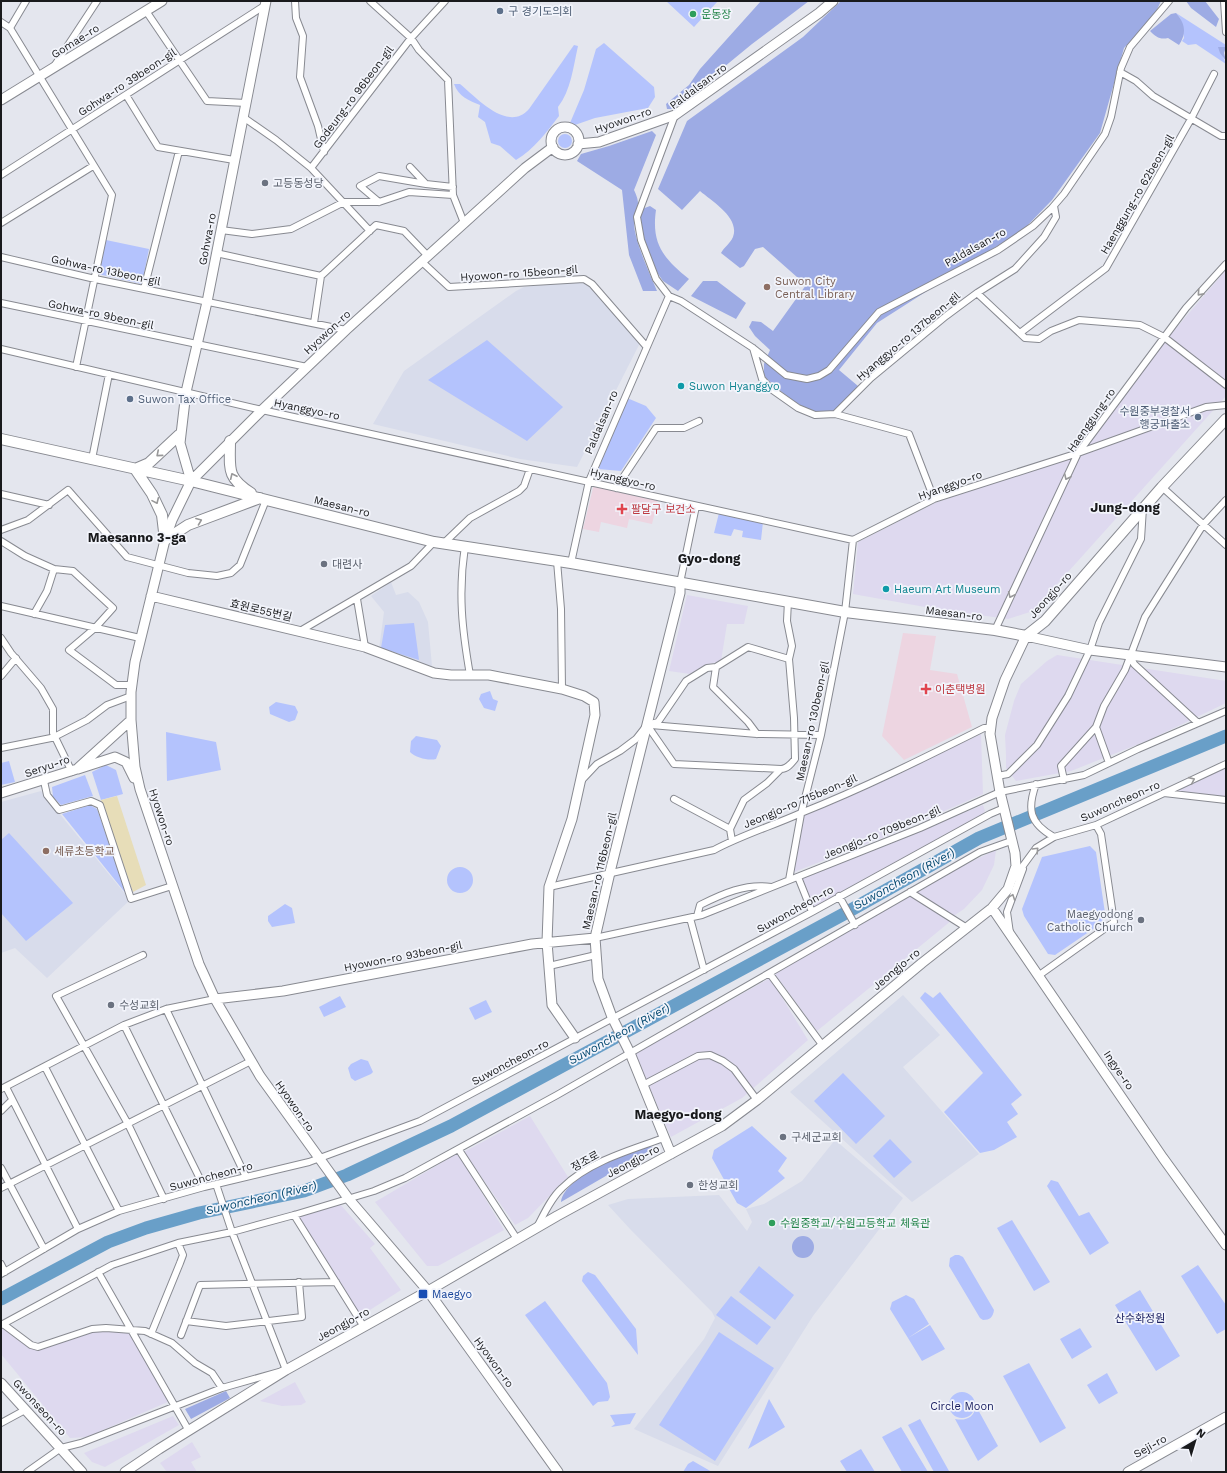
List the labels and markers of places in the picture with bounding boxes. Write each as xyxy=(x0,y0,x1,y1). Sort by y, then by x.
place label: 구 경기도의회 xyxy=(508,5,572,18)
marker: 구 경기도의회 xyxy=(495,6,505,16)
place label: 운동장 xyxy=(701,8,731,21)
marker: 운동장 xyxy=(688,9,698,19)
place label: 고등동성당 xyxy=(273,177,324,190)
marker: 고등동성당 xyxy=(260,178,270,188)
place label: Suwon City Central Library xyxy=(775,275,855,301)
marker: Suwon City Central Library xyxy=(762,282,772,292)
place label: Suwon Hyanggyo xyxy=(689,380,780,393)
marker: Suwon Hyanggyo xyxy=(676,381,686,391)
place label: Suwon Tax Office xyxy=(138,393,231,406)
marker: Suwon Tax Office xyxy=(125,394,135,404)
place label: 수원중부경찰서 행궁파출소 xyxy=(1119,405,1190,431)
marker: 수원중부경찰서 행궁파출소 xyxy=(1193,412,1203,422)
marker: 팔달구 보건소 xyxy=(616,503,628,515)
place label: 팔달구 보건소 xyxy=(631,503,695,516)
place label: 대련사 xyxy=(332,558,362,571)
marker: 대련사 xyxy=(319,559,329,569)
place label: Haeum Art Museum xyxy=(894,583,1000,596)
marker: Haeum Art Museum xyxy=(881,584,891,594)
marker: 이춘택병원 xyxy=(920,683,932,695)
place label: 이춘택병원 xyxy=(935,683,986,696)
place label: 세류초등학교 xyxy=(54,845,115,858)
marker: 세류초등학교 xyxy=(41,846,51,856)
place label: Maegyodong Catholic Church xyxy=(1047,908,1133,934)
marker: Maegyodong Catholic Church xyxy=(1136,915,1146,925)
place label: 수성교회 xyxy=(119,999,159,1012)
marker: 수성교회 xyxy=(106,1000,116,1010)
place label: 구세군교회 xyxy=(791,1131,842,1144)
marker: 구세군교회 xyxy=(778,1132,788,1142)
place label: 한성교회 xyxy=(698,1179,738,1192)
marker: 한성교회 xyxy=(685,1180,695,1190)
place label: 수원중학교/수원고등학교 체육관 xyxy=(780,1217,930,1230)
marker: 수원중학교/수원고등학교 체육관 xyxy=(767,1218,777,1228)
marker: Maegyo xyxy=(417,1288,429,1300)
place label: Maegyo xyxy=(432,1288,472,1301)

